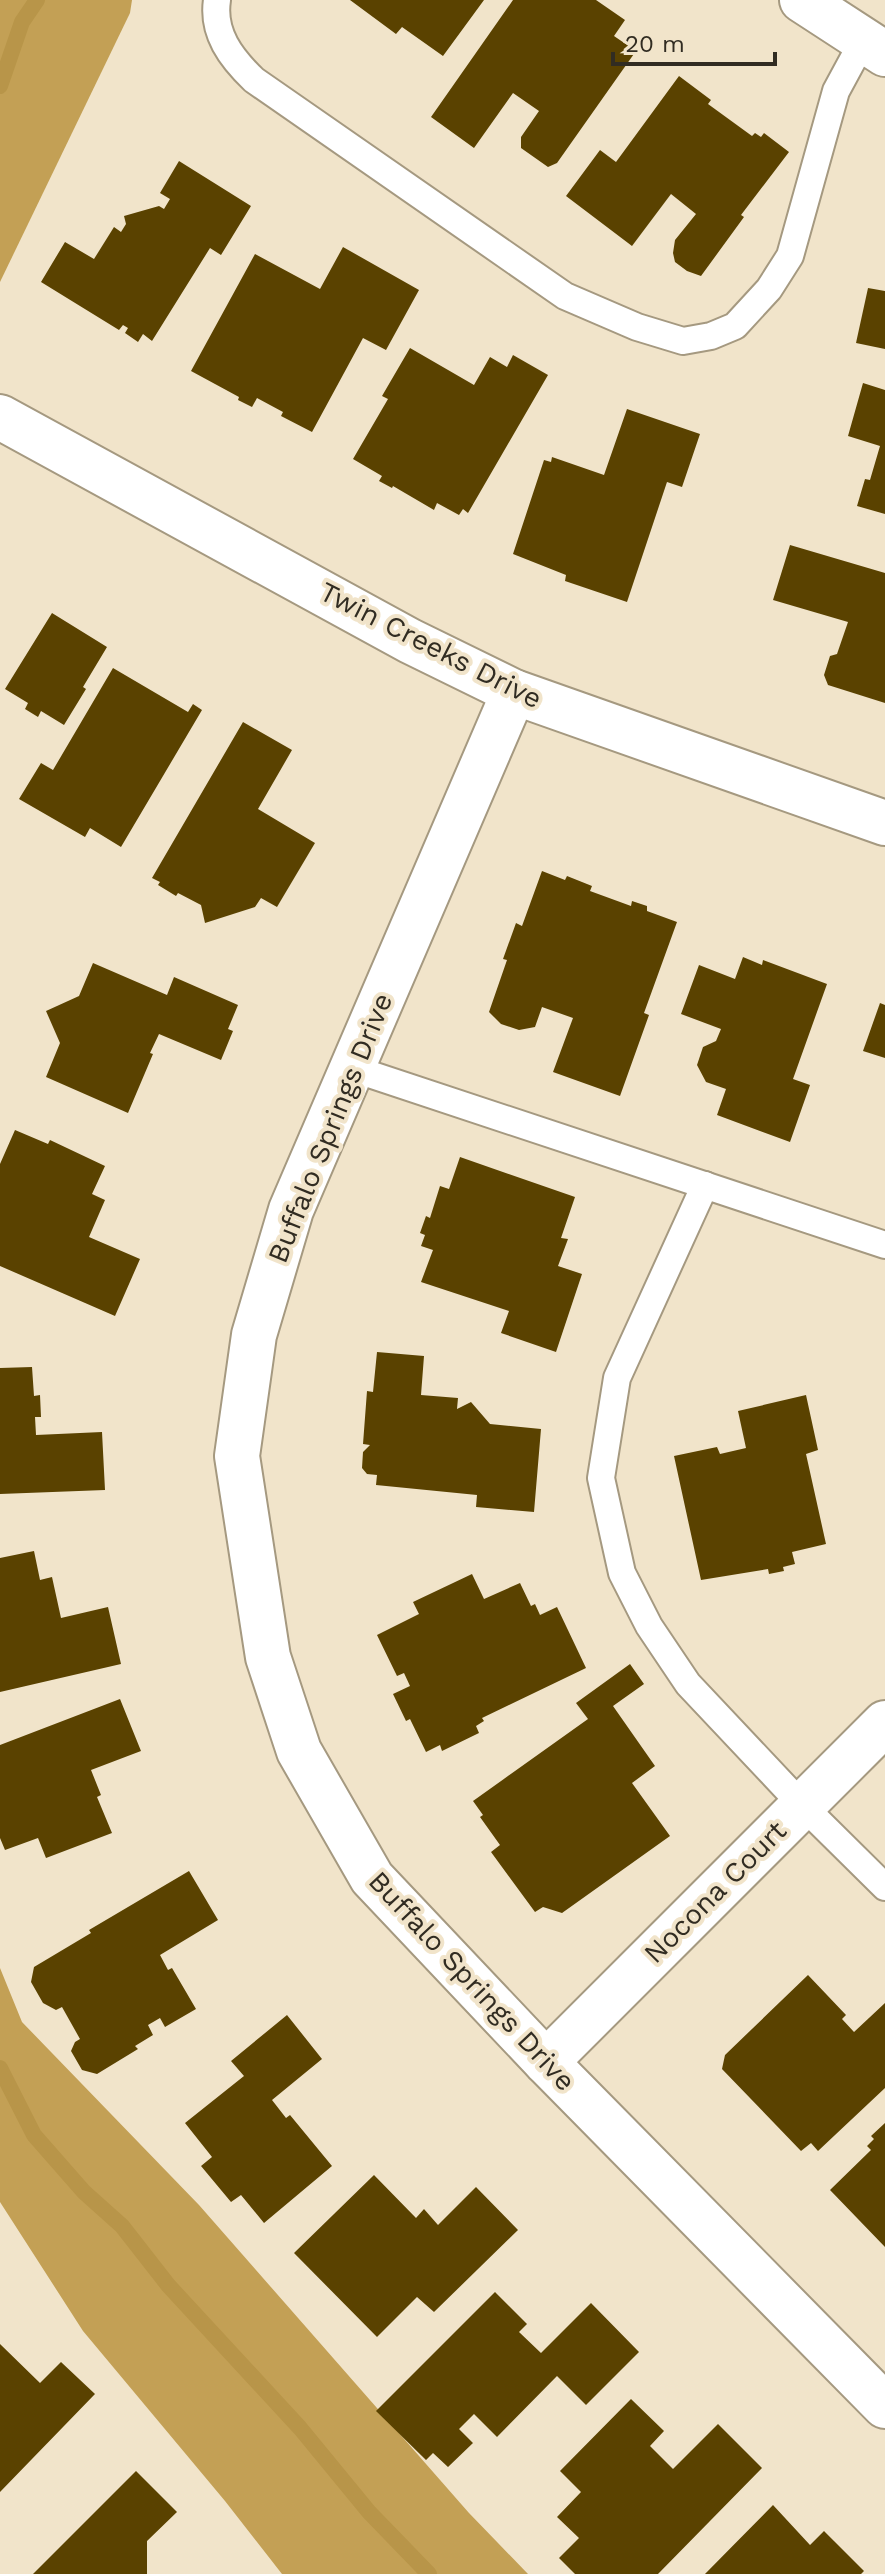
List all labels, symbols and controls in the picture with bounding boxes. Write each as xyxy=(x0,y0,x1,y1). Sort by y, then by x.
scale bar xyxy=(613,16,775,66)
text: 20 m xyxy=(625,30,685,58)
street label: Twin Creeks Drive xyxy=(314,575,548,715)
street label: Buffalo Springs Drive xyxy=(261,988,399,1268)
street label: Nocona Court xyxy=(637,1814,793,1970)
street label: Buffalo Springs Drive xyxy=(362,1864,582,2098)

